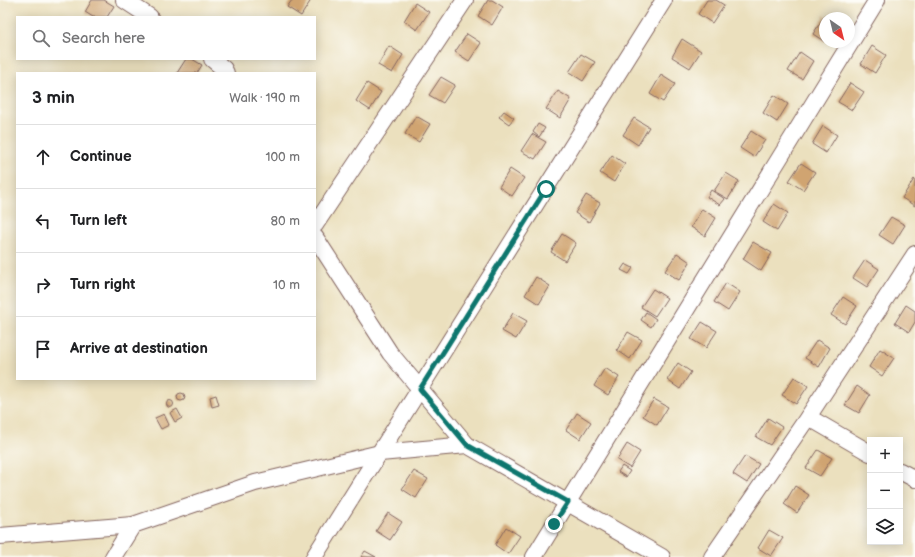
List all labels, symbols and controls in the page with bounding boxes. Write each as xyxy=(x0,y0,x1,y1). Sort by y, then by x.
north arrow xyxy=(819,12,855,48)
search box xyxy=(16,16,316,60)
icon: search xyxy=(30,27,52,49)
text: Search here xyxy=(62,29,145,48)
text: 3 min xyxy=(32,88,75,108)
text: Walk · 190 m xyxy=(229,90,300,106)
icon: ahead xyxy=(32,146,54,168)
text: Continue xyxy=(70,147,132,166)
text: 100 m xyxy=(265,149,300,165)
route start xyxy=(537,180,555,198)
icon: left xyxy=(32,210,54,232)
text: Turn left xyxy=(70,211,127,230)
text: 80 m xyxy=(271,213,300,229)
icon: right xyxy=(32,274,54,296)
text: Turn right xyxy=(70,275,135,294)
text: 10 m xyxy=(273,277,300,293)
icon: arrive xyxy=(32,338,54,360)
text: Arrive at destination xyxy=(70,339,208,358)
map controls xyxy=(867,437,903,545)
button: + xyxy=(867,437,903,473)
button: − xyxy=(867,473,903,509)
button: layers xyxy=(867,509,903,545)
route end xyxy=(545,515,563,533)

